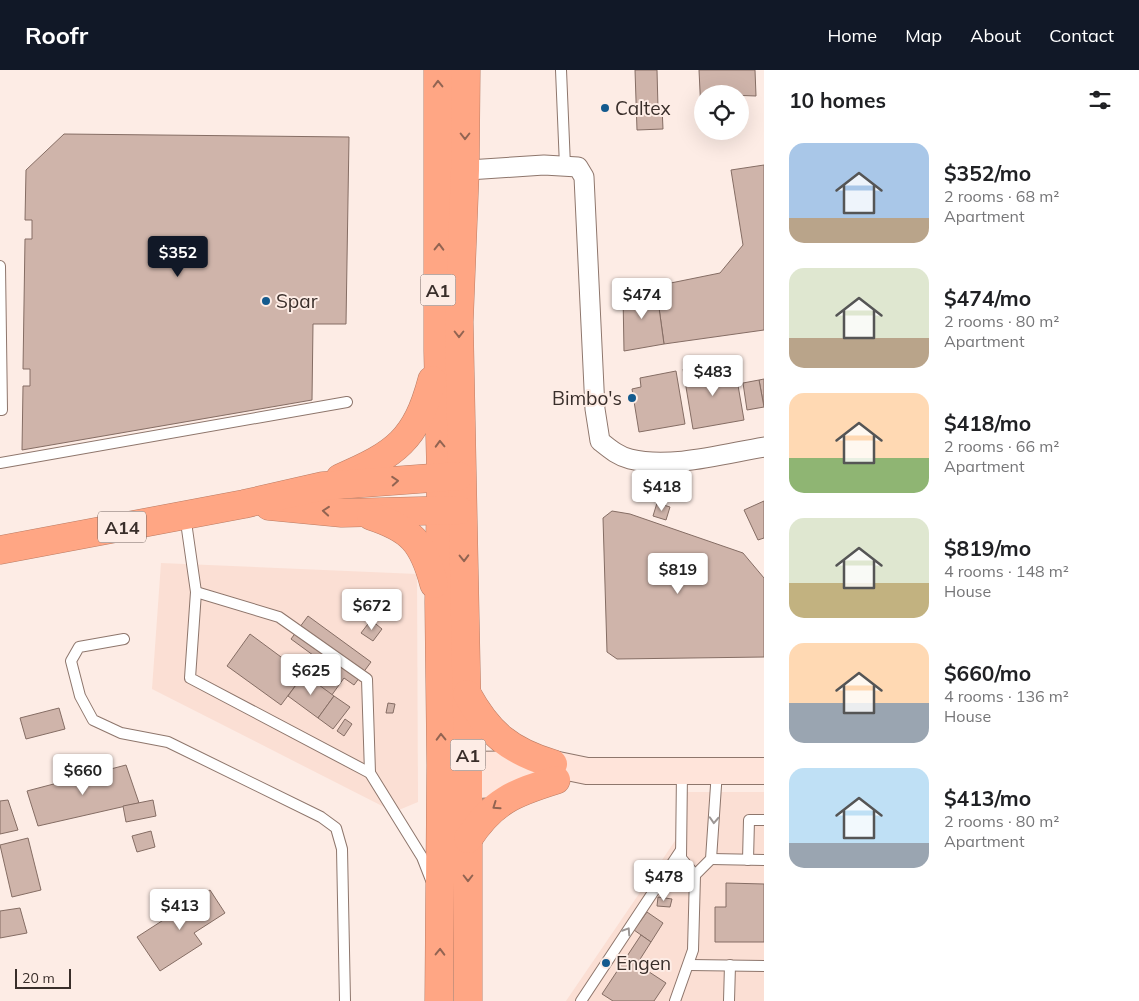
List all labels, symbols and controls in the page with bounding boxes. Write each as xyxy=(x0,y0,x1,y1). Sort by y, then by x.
text: Roofr xyxy=(25,20,88,50)
text: Home xyxy=(827,24,877,47)
text: Map xyxy=(905,24,942,47)
text: About xyxy=(970,24,1021,47)
text: Contact xyxy=(1049,24,1114,47)
one-way arrow xyxy=(433,80,443,88)
map controls xyxy=(694,85,749,140)
button: locate xyxy=(694,85,749,140)
icon: filters xyxy=(1086,86,1114,114)
text: 10 homes xyxy=(789,87,886,113)
place label: Caltex xyxy=(615,96,671,120)
marker: Caltex xyxy=(599,102,611,114)
one-way arrow xyxy=(460,132,470,140)
text: $352/mo xyxy=(944,160,1031,186)
icon: home xyxy=(829,163,889,223)
text: 2 rooms · 68 m² xyxy=(944,186,1059,206)
text: Apartment xyxy=(944,206,1025,226)
pin: $352 xyxy=(148,236,208,278)
text: $352 xyxy=(159,242,197,262)
one-way arrow xyxy=(434,243,444,250)
road number: A1 xyxy=(420,274,456,306)
pin: $474 xyxy=(612,278,672,320)
text: $474 xyxy=(623,284,661,304)
text: $474/mo xyxy=(944,285,1031,311)
icon: home xyxy=(829,288,889,348)
place label: Spar xyxy=(276,289,318,313)
marker: Spar xyxy=(260,295,272,307)
text: 2 rooms · 80 m² xyxy=(944,311,1059,331)
one-way arrow xyxy=(454,330,464,338)
text: Apartment xyxy=(944,331,1025,351)
pin: $483 xyxy=(683,354,743,397)
text: $483 xyxy=(694,361,732,381)
place label: Bimbo's xyxy=(552,386,622,410)
marker: Bimbo's xyxy=(626,392,638,404)
text: $418/mo xyxy=(944,410,1031,436)
icon: home xyxy=(829,413,889,473)
text: 2 rooms · 66 m² xyxy=(944,436,1059,456)
one-way arrow xyxy=(435,440,446,448)
text: Apartment xyxy=(944,456,1025,476)
pin: $418 xyxy=(632,470,692,512)
one-way arrow xyxy=(391,475,399,486)
text: $418 xyxy=(643,476,681,496)
one-way arrow xyxy=(322,506,330,517)
road number: A14 xyxy=(98,512,146,542)
text: $819/mo xyxy=(944,535,1031,561)
icon: home xyxy=(829,538,889,598)
pin: $819 xyxy=(648,552,708,595)
one-way arrow xyxy=(458,555,469,563)
text: $819 xyxy=(659,559,697,579)
text: 4 rooms · 148 m² xyxy=(944,561,1069,581)
text: House xyxy=(944,581,991,601)
pin: $672 xyxy=(342,588,402,631)
text: $672 xyxy=(353,595,391,615)
pin: $625 xyxy=(281,654,341,696)
text: $625 xyxy=(292,660,330,680)
text: $660/mo xyxy=(944,660,1031,686)
icon: home xyxy=(829,663,889,723)
text: 4 rooms · 136 m² xyxy=(944,686,1069,706)
text: House xyxy=(944,706,991,726)
one-way arrow xyxy=(436,733,446,741)
road number: A1 xyxy=(450,740,486,770)
pin: $660 xyxy=(53,754,113,796)
text: $660 xyxy=(64,760,102,780)
text: $413/mo xyxy=(944,785,1031,811)
icon: home xyxy=(829,788,889,848)
one-way arrow xyxy=(493,801,502,809)
text: 2 rooms · 80 m² xyxy=(944,811,1059,831)
one-way arrow xyxy=(708,816,719,824)
text: Apartment xyxy=(944,831,1025,851)
pin: $478 xyxy=(634,860,694,902)
text: $478 xyxy=(645,866,683,886)
one-way arrow xyxy=(463,874,473,882)
pin: $413 xyxy=(150,888,210,931)
text: $413 xyxy=(161,895,199,915)
one-way arrow xyxy=(621,927,630,937)
one-way arrow xyxy=(434,948,445,956)
place label: Engen xyxy=(616,951,671,975)
marker: Engen xyxy=(600,957,612,969)
scale bar xyxy=(15,966,71,989)
text: 20 m xyxy=(22,969,55,987)

